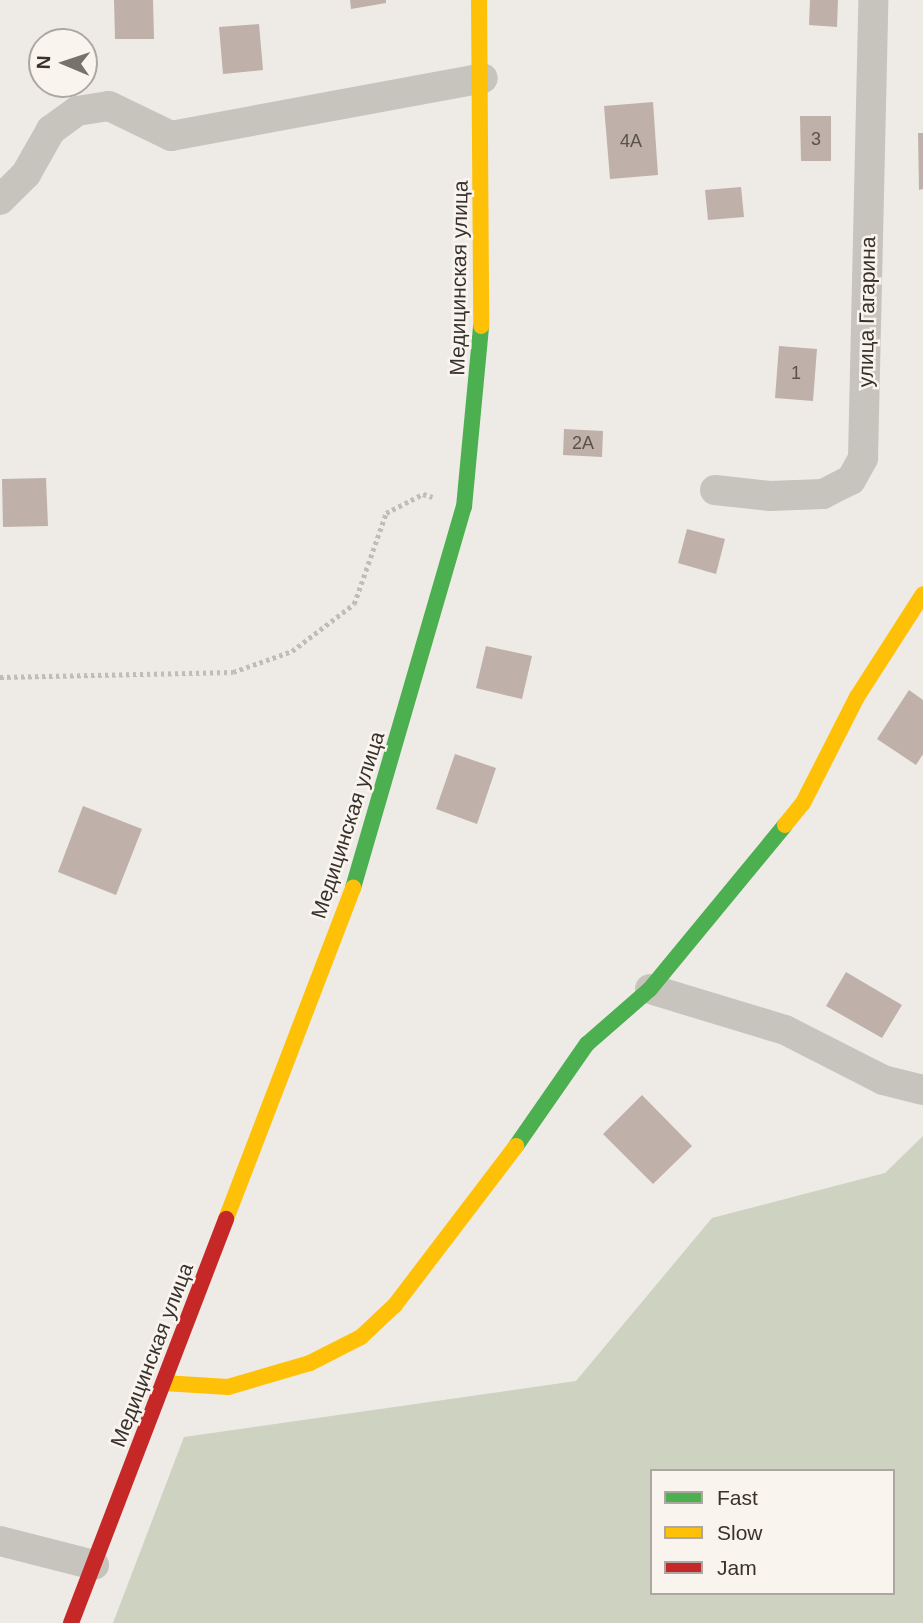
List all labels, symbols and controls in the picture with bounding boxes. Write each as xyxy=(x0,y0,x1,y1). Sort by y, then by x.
north arrow xyxy=(28,28,98,98)
text: N xyxy=(33,55,54,70)
house number: 3 xyxy=(811,128,821,150)
house number: 4А xyxy=(620,130,642,152)
street label: Медицинская улица xyxy=(445,180,473,376)
street label: улица Гагарина xyxy=(853,236,881,388)
house number: 1 xyxy=(791,362,801,384)
house number: 2А xyxy=(572,432,594,454)
street label: Медицинская улица xyxy=(306,728,390,922)
street label: Медицинская улица xyxy=(105,1259,199,1451)
legend xyxy=(650,1469,895,1595)
text: Fast xyxy=(717,1486,758,1509)
text: Slow xyxy=(717,1521,763,1544)
text: Jam xyxy=(717,1556,757,1579)

